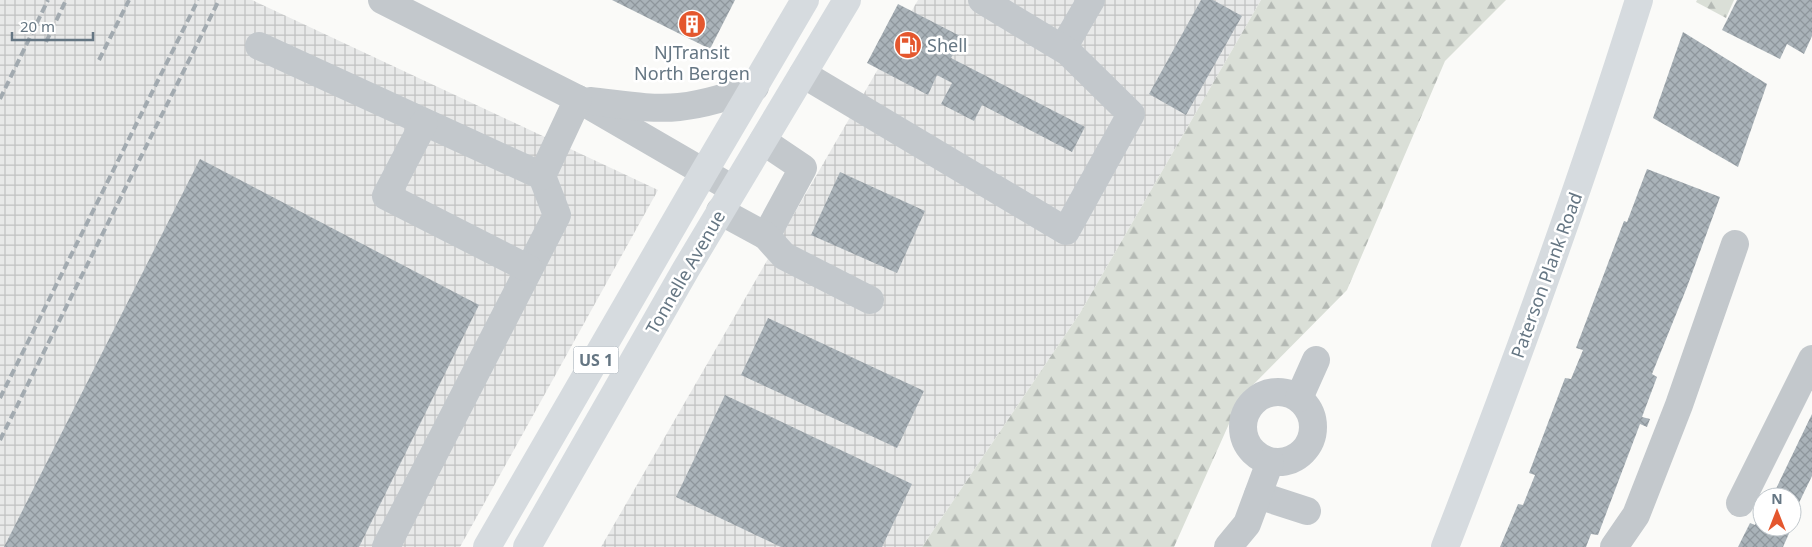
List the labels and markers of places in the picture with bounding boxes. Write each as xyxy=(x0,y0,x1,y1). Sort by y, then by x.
building icon: NJTransit North Bergen xyxy=(677,9,707,39)
fuel station icon: Shell xyxy=(893,30,923,60)
place label: Shell xyxy=(927,33,967,57)
place label: NJTransit North Bergen xyxy=(634,40,750,85)

